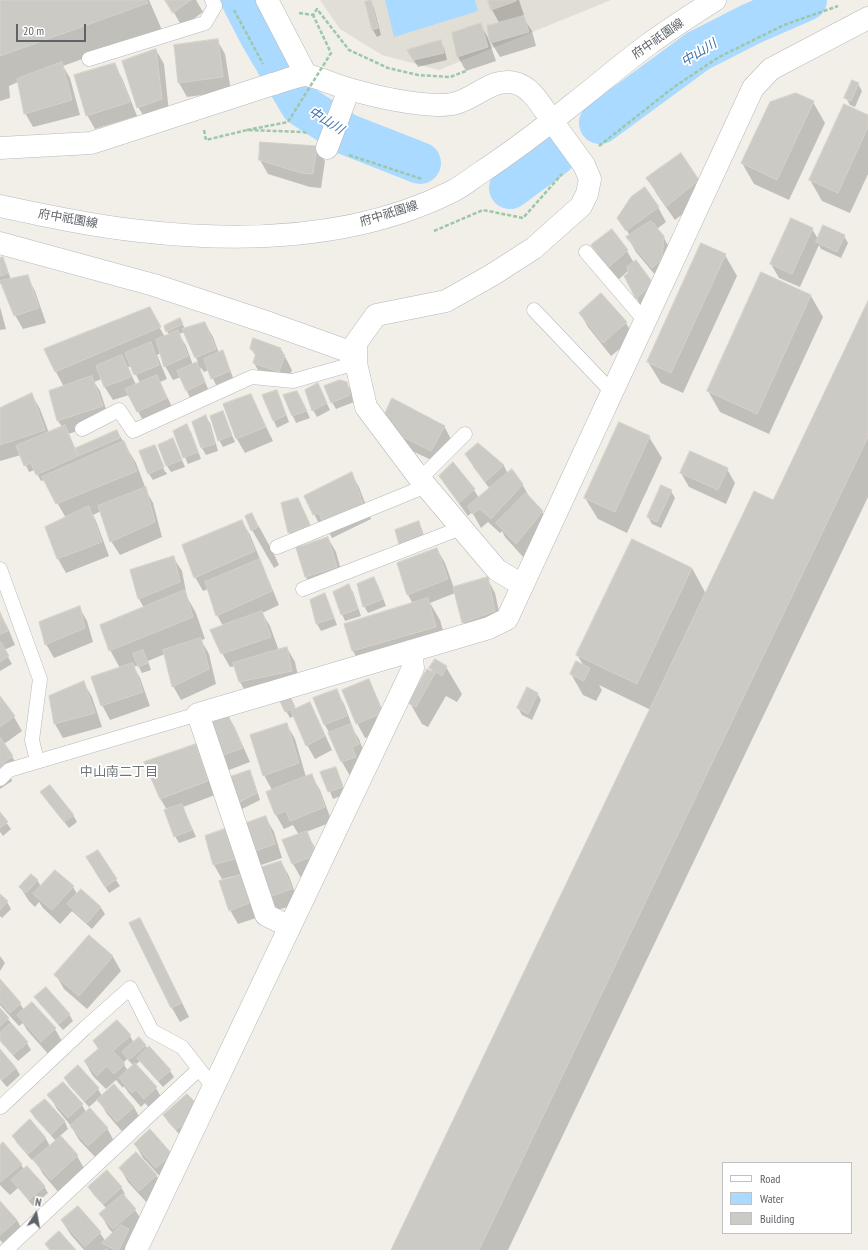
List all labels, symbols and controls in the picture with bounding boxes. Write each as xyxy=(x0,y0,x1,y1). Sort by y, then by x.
scale bar xyxy=(18,16,88,42)
street label: 府中祇園線 xyxy=(629,16,687,62)
text: 20 m xyxy=(23,23,44,38)
water label: 中山川 xyxy=(678,36,720,70)
water label: 中山川 xyxy=(305,104,347,138)
street label: 府中祇園線 xyxy=(358,198,420,230)
street label: 府中祇園線 xyxy=(37,207,99,231)
district label: 中山南二丁目 xyxy=(80,764,158,780)
legend xyxy=(722,1162,852,1234)
text: Road xyxy=(760,1171,780,1186)
text: Water xyxy=(760,1191,784,1206)
north arrow xyxy=(16,1194,56,1234)
text: N xyxy=(34,1195,43,1210)
text: Building xyxy=(760,1211,795,1226)

